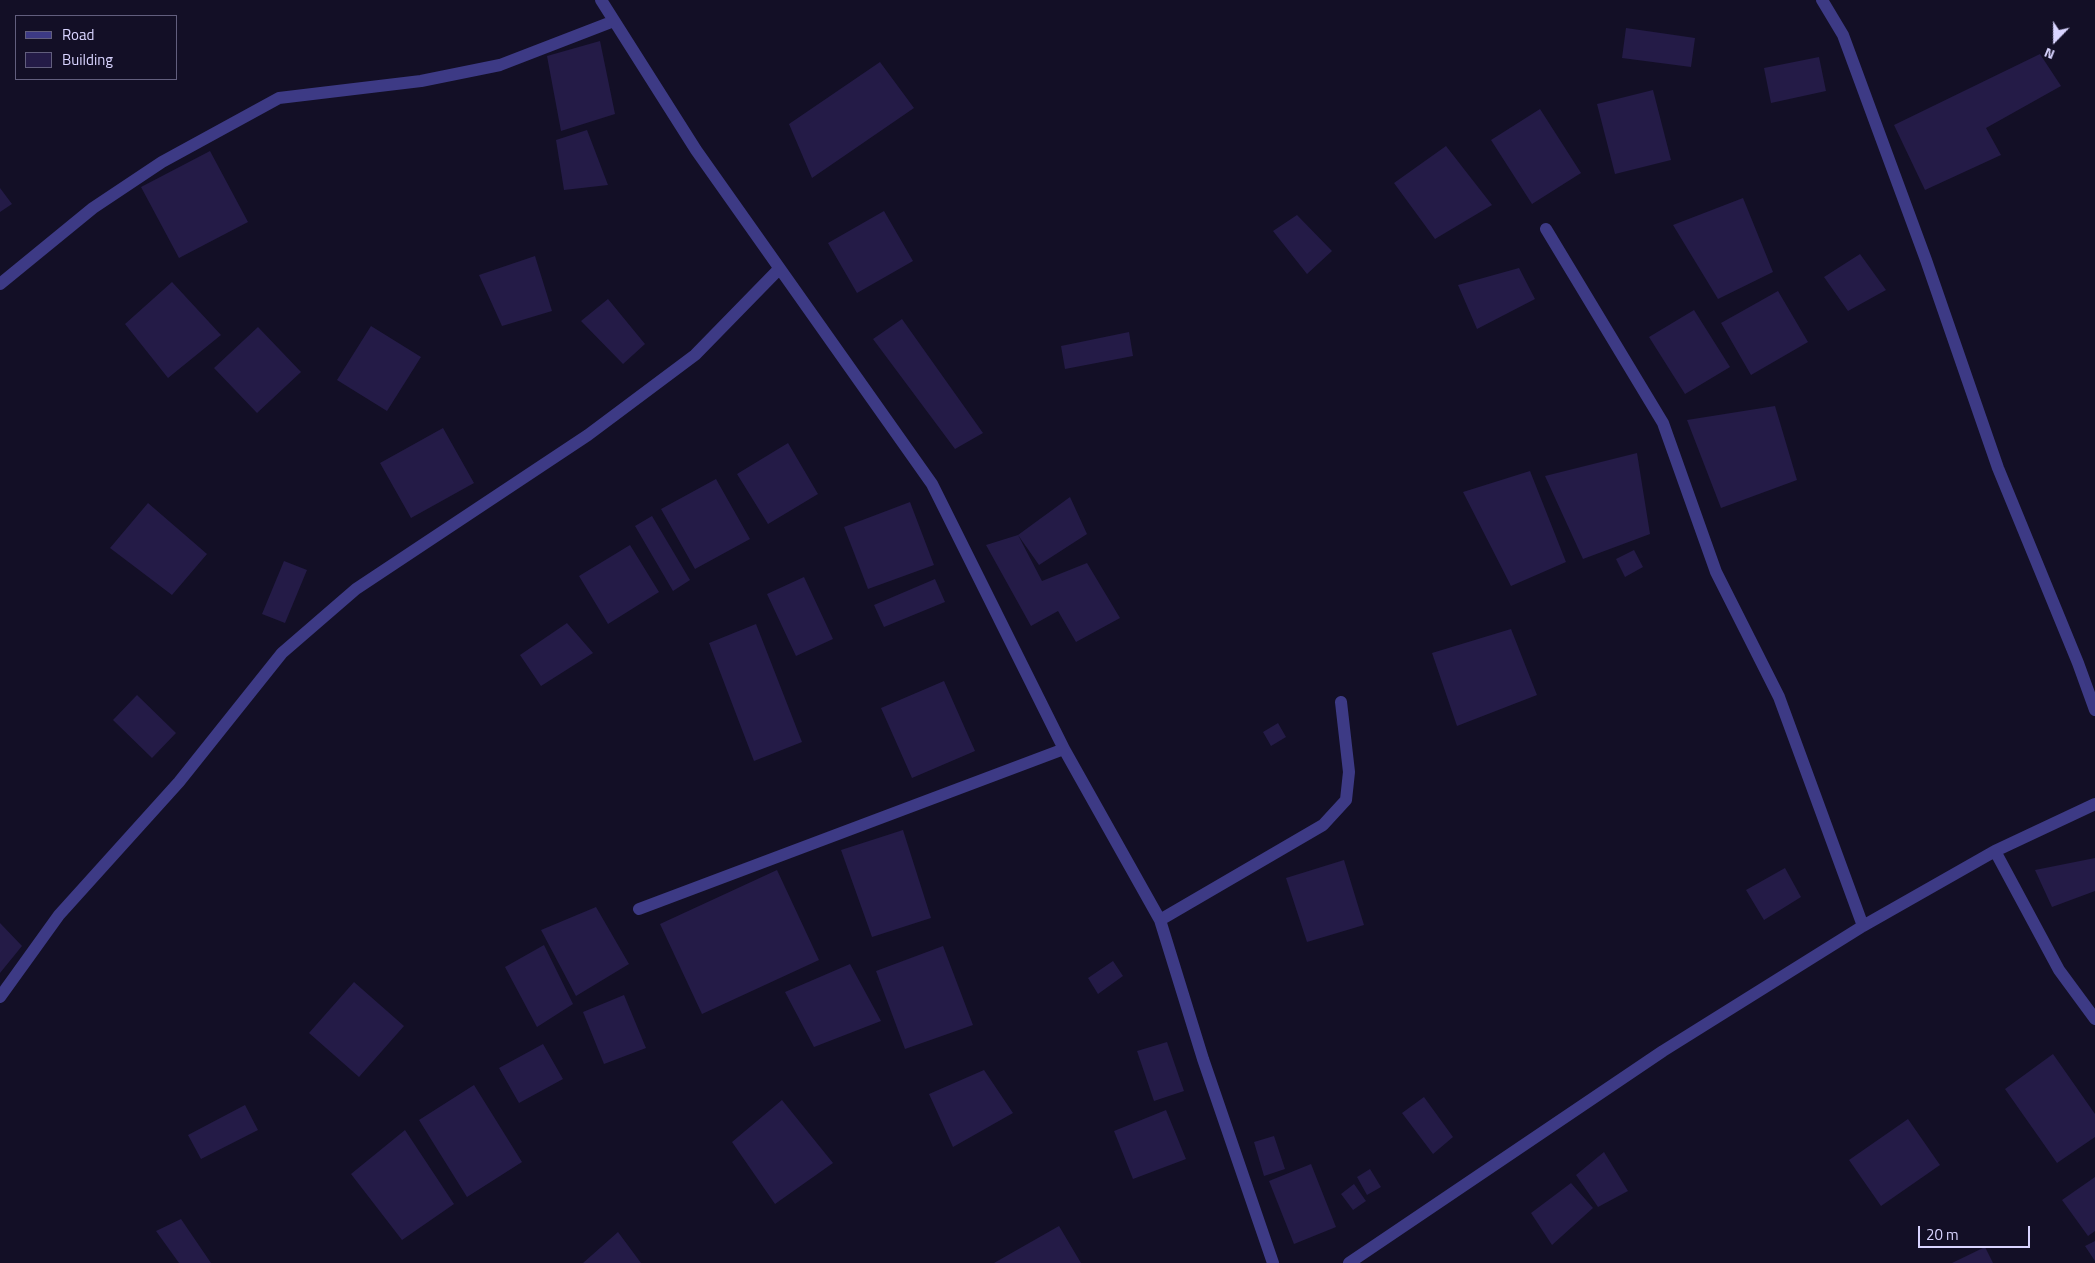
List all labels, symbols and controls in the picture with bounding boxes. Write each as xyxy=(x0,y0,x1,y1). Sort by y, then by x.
legend xyxy=(15,15,178,80)
north arrow xyxy=(2030,15,2080,65)
text: Road xyxy=(62,23,94,46)
text: N xyxy=(2041,43,2058,66)
text: Building xyxy=(62,48,113,71)
scale bar xyxy=(1920,1216,2032,1248)
text: 20 m xyxy=(1926,1223,1959,1246)

